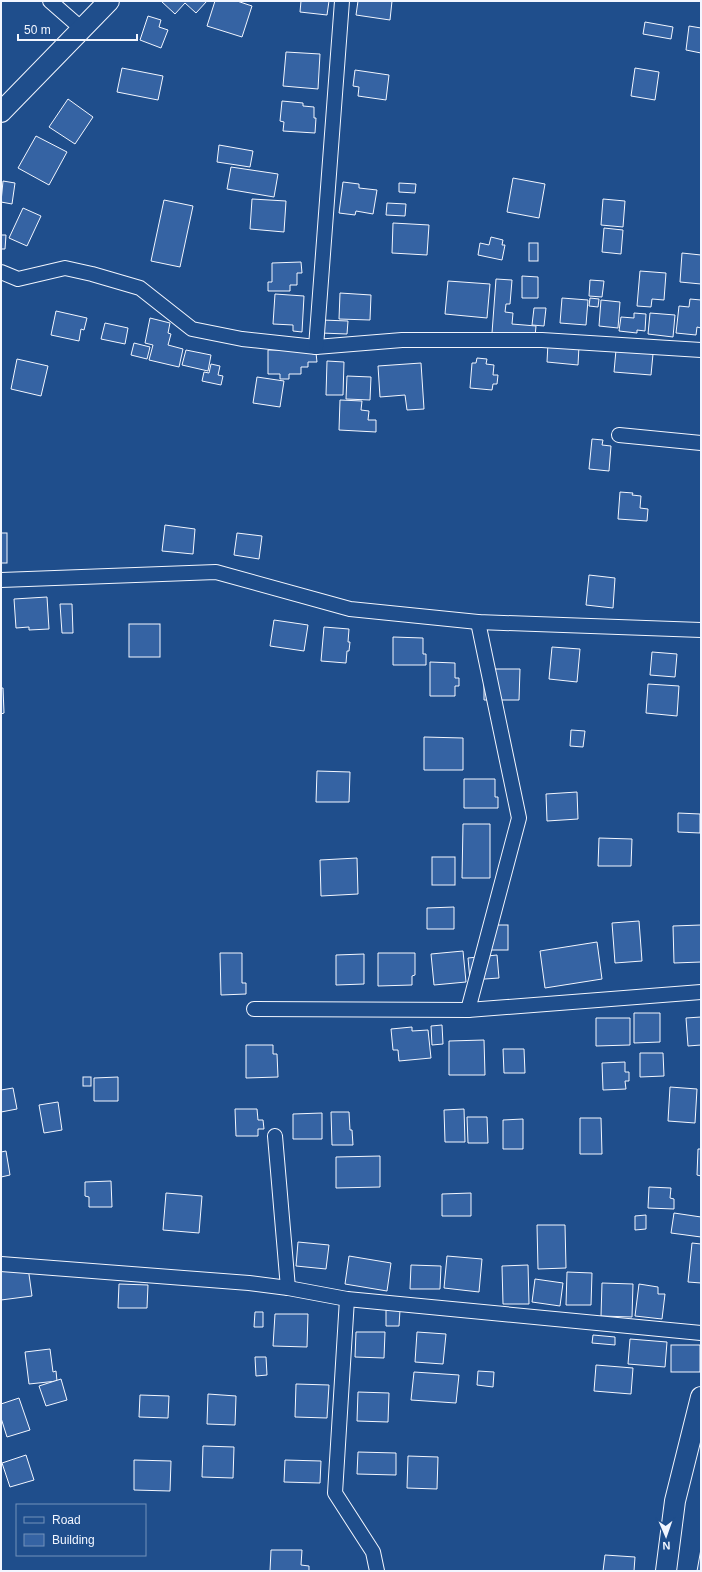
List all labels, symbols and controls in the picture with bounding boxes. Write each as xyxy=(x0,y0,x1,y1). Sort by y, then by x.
scale bar xyxy=(18,16,137,42)
text: 50 m xyxy=(24,23,51,37)
legend xyxy=(16,1504,146,1556)
text: Road xyxy=(52,1513,81,1527)
north arrow xyxy=(646,1516,686,1556)
text: Building xyxy=(52,1533,95,1547)
text: N xyxy=(662,1540,671,1552)

